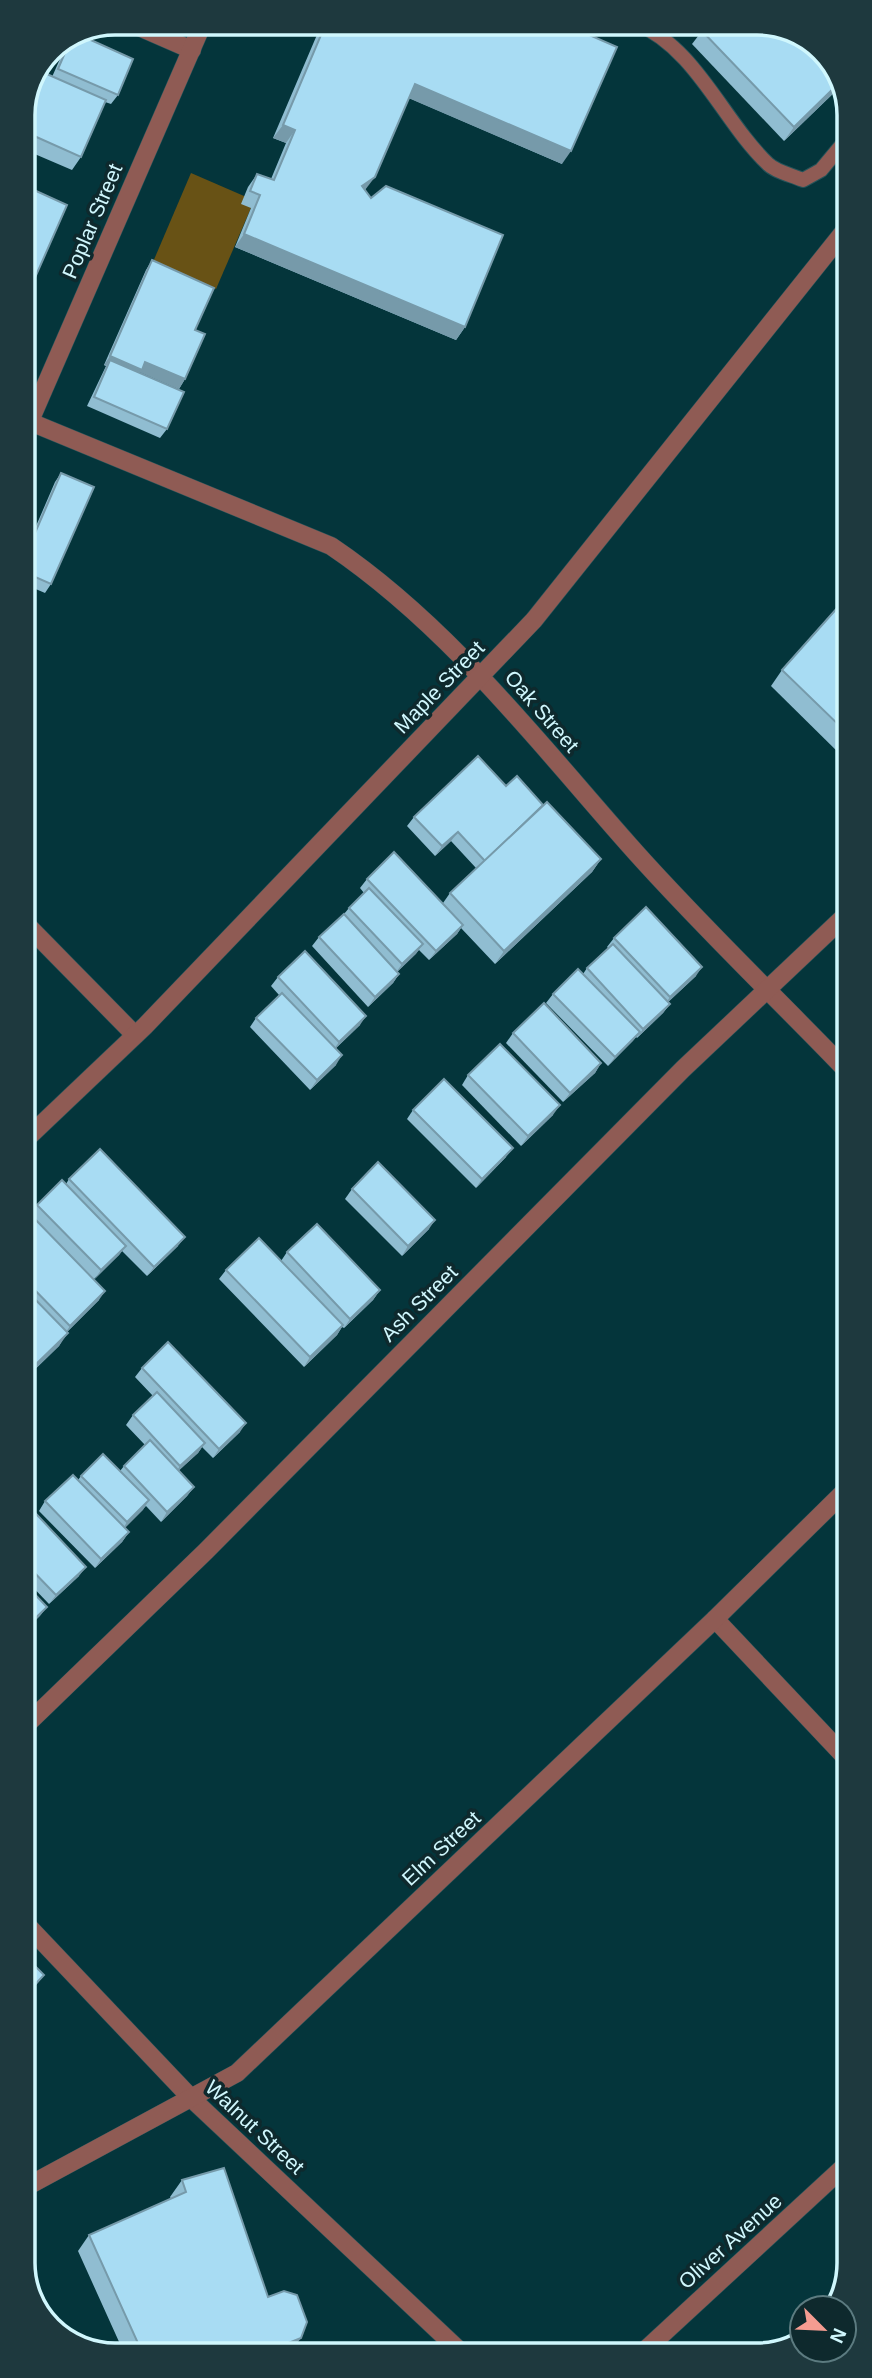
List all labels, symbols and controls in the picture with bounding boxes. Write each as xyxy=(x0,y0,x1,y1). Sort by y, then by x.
street label: Poplar Street xyxy=(57,160,127,282)
street label: Maple Street xyxy=(389,636,489,738)
street label: Oak Street xyxy=(500,666,584,757)
street label: Ash Street xyxy=(376,1260,462,1346)
street label: Elm Street xyxy=(397,1806,485,1890)
street label: Walnut Street xyxy=(201,2075,309,2179)
street label: Oliver Avenue xyxy=(674,2189,786,2293)
north arrow xyxy=(788,2294,858,2364)
text: N xyxy=(826,2325,850,2346)

